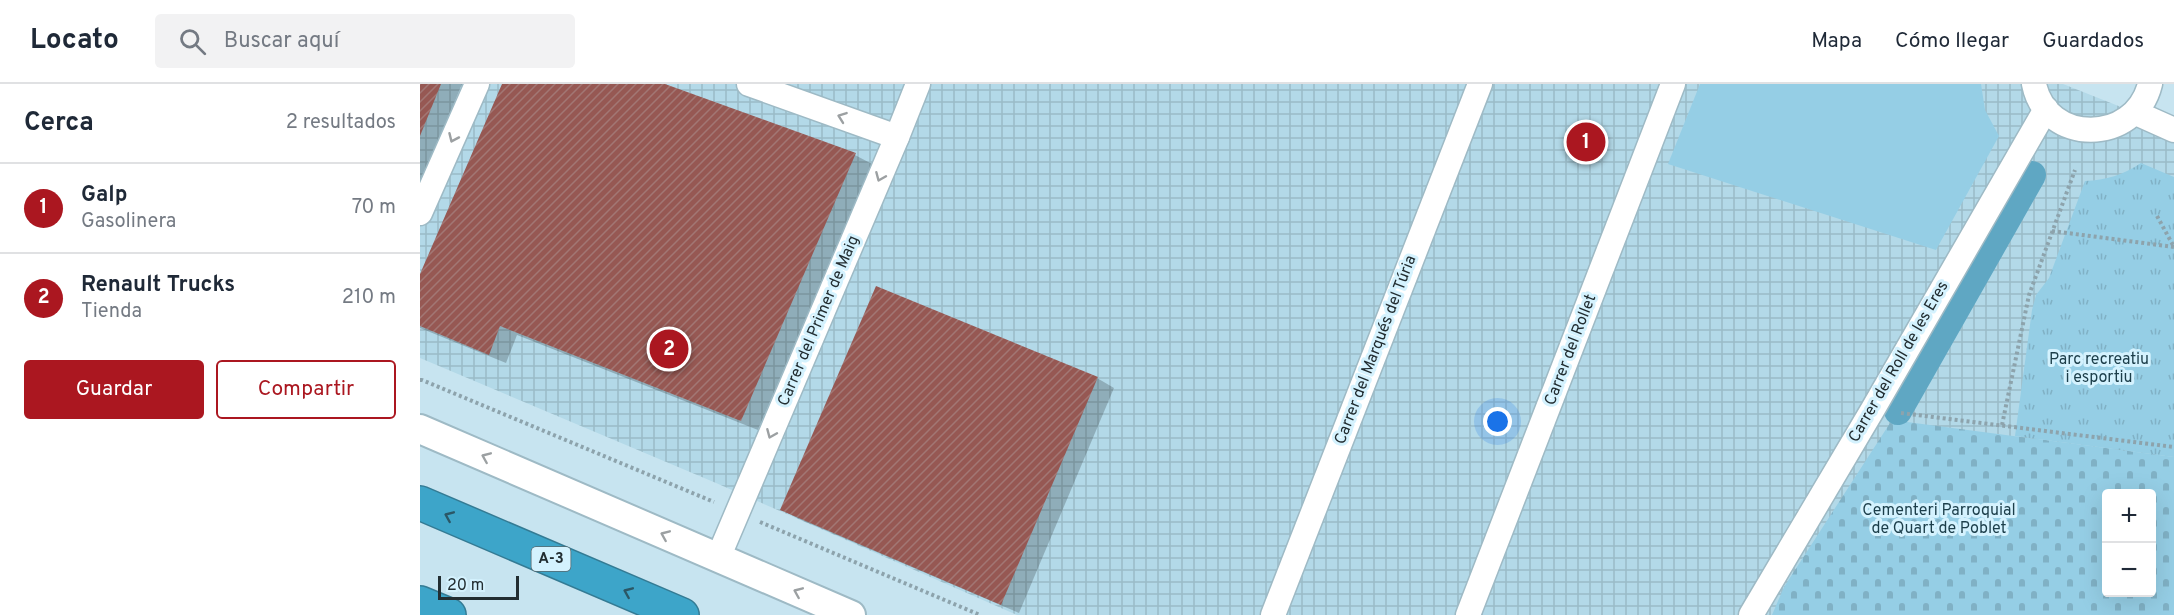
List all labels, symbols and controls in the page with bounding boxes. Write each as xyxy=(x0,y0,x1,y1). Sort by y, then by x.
search box xyxy=(155,14,575,68)
text: Locato xyxy=(30,23,119,59)
icon: search xyxy=(176,25,209,58)
text: Buscar aquí xyxy=(224,28,339,55)
text: Mapa xyxy=(1811,28,1862,55)
text: Cómo llegar xyxy=(1895,28,2009,55)
text: Guardados xyxy=(2042,28,2144,55)
text: Cerca xyxy=(24,107,94,140)
text: 2 resultados xyxy=(286,110,396,136)
one-way arrow xyxy=(837,112,848,125)
pin: 1 xyxy=(1566,120,1606,164)
one-way arrow xyxy=(448,131,460,142)
one-way arrow xyxy=(875,171,887,182)
text: Galp xyxy=(81,182,127,209)
text: 1 xyxy=(40,195,48,221)
text: 70 m xyxy=(352,195,396,221)
text: Gasolinera xyxy=(81,209,176,235)
street label: Carrer del Primer de Maig xyxy=(774,233,864,409)
street label: Carrer del Marqués del Túria xyxy=(1331,253,1421,447)
text: Renault Trucks xyxy=(81,272,235,299)
street label: Carrer del Roll de les Eres xyxy=(1845,278,1953,446)
text: 2 xyxy=(37,285,50,311)
text: 210 m xyxy=(342,285,396,311)
street label: Carrer del Rollet xyxy=(1541,292,1601,408)
text: Tienda xyxy=(81,299,142,325)
pin: 2 xyxy=(650,326,688,372)
park label: Parc recreatiu i esportiu xyxy=(2049,350,2149,388)
button: Guardar xyxy=(24,360,204,419)
button: Compartir xyxy=(216,360,396,419)
your location xyxy=(1483,407,1512,436)
one-way arrow xyxy=(766,428,778,439)
one-way arrow xyxy=(481,452,492,464)
map controls xyxy=(2102,489,2156,597)
button: + xyxy=(2102,489,2156,543)
park label: Cementeri Parroquial de Quart de Poblet xyxy=(1862,501,2016,539)
one-way arrow xyxy=(444,511,455,523)
one-way arrow xyxy=(660,530,671,542)
button: − xyxy=(2102,543,2156,597)
road number: A-3 xyxy=(532,547,570,571)
scale bar xyxy=(438,573,519,600)
text: 20 m xyxy=(447,576,484,596)
one-way arrow xyxy=(624,587,635,599)
one-way arrow xyxy=(793,587,804,599)

